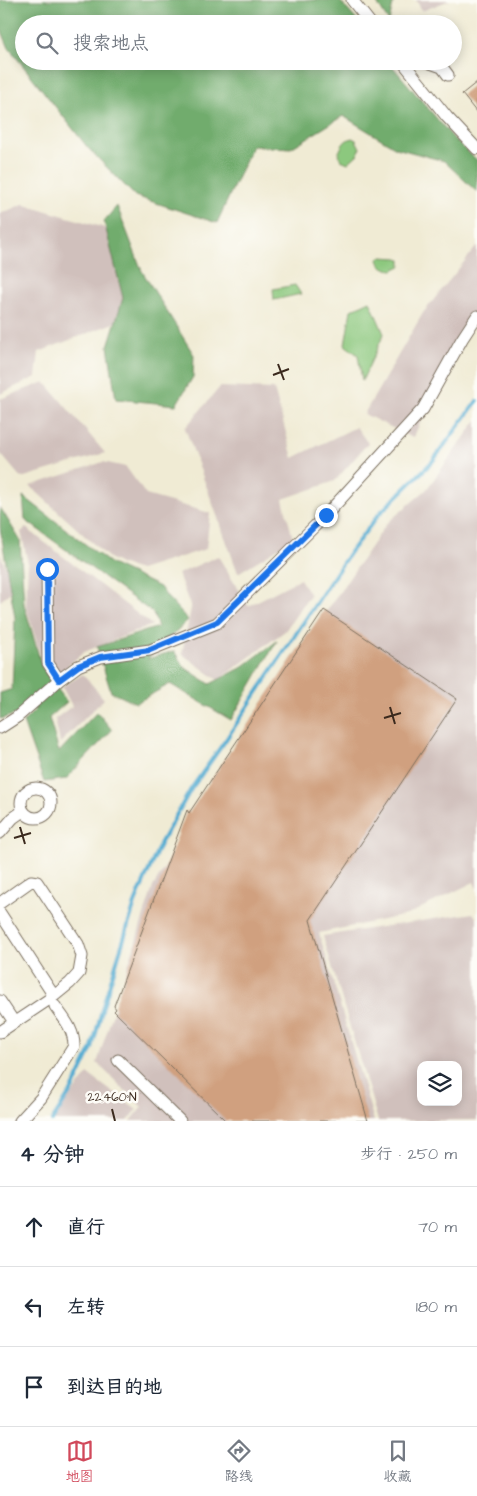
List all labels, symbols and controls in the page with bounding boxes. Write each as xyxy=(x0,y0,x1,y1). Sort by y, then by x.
search box xyxy=(15,15,462,70)
icon: search xyxy=(33,29,61,57)
text: 搜索地点 xyxy=(73,30,149,57)
route end xyxy=(315,504,338,527)
route start xyxy=(36,558,59,581)
map controls xyxy=(417,1061,462,1106)
button: layers xyxy=(417,1061,462,1106)
text: 22.460°N xyxy=(88,1089,137,1106)
text: 4 分钟 xyxy=(20,1140,85,1169)
text: 步行 · 250 m xyxy=(360,1143,457,1165)
icon: ahead xyxy=(20,1213,48,1241)
text: 直行 xyxy=(67,1214,105,1241)
text: 70 m xyxy=(418,1216,457,1238)
icon: left xyxy=(20,1293,48,1321)
text: 左转 xyxy=(67,1294,105,1321)
text: 180 m xyxy=(416,1296,457,1318)
icon: arrive xyxy=(20,1373,48,1401)
text: 到达目的地 xyxy=(67,1374,162,1401)
tab: 地图 xyxy=(66,1437,94,1487)
tab: 路线 xyxy=(225,1437,253,1487)
tab: 收藏 xyxy=(384,1437,412,1487)

